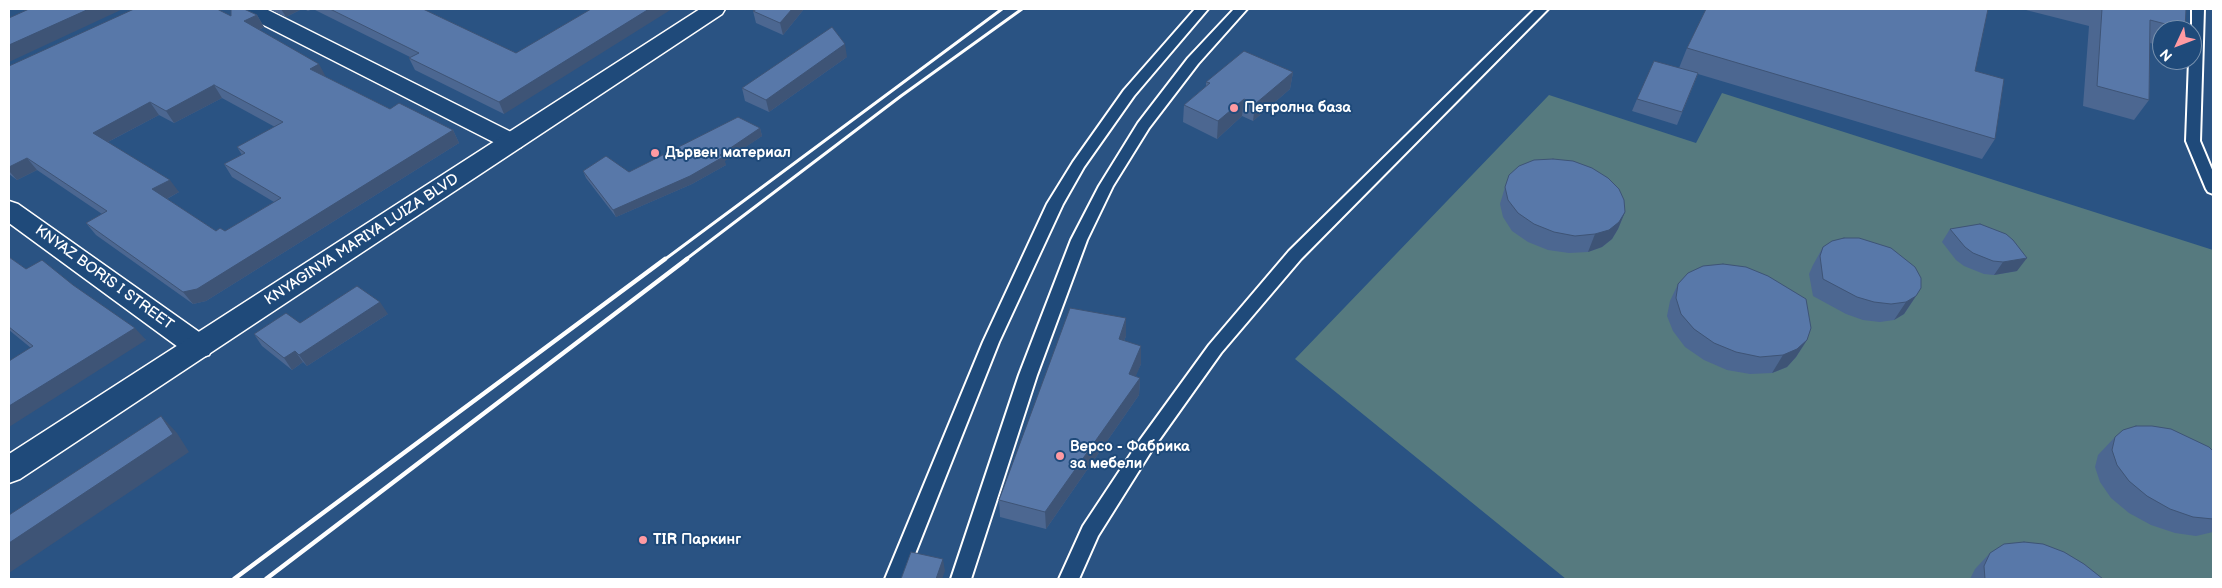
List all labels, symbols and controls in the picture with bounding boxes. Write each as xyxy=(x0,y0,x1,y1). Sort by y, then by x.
north arrow xyxy=(2152,20,2202,70)
text: N xyxy=(2157,45,2176,65)
place label: Петролна база xyxy=(1244,99,1351,117)
marker: Петролна база xyxy=(1228,102,1240,114)
place label: Дървен материал xyxy=(665,144,791,162)
marker: Дървен материал xyxy=(649,147,661,159)
street label: KNYAGINYA MARIYA LUIZA BLVD xyxy=(262,170,462,310)
street label: KNYAZ BORIS I STREET xyxy=(31,222,177,334)
place label: Версо - Фабрика за мебели xyxy=(1070,438,1190,473)
marker: Версо - Фабрика за мебели xyxy=(1054,450,1066,462)
place label: TIR Паркинг xyxy=(653,531,741,549)
marker: TIR Паркинг xyxy=(637,534,649,546)

